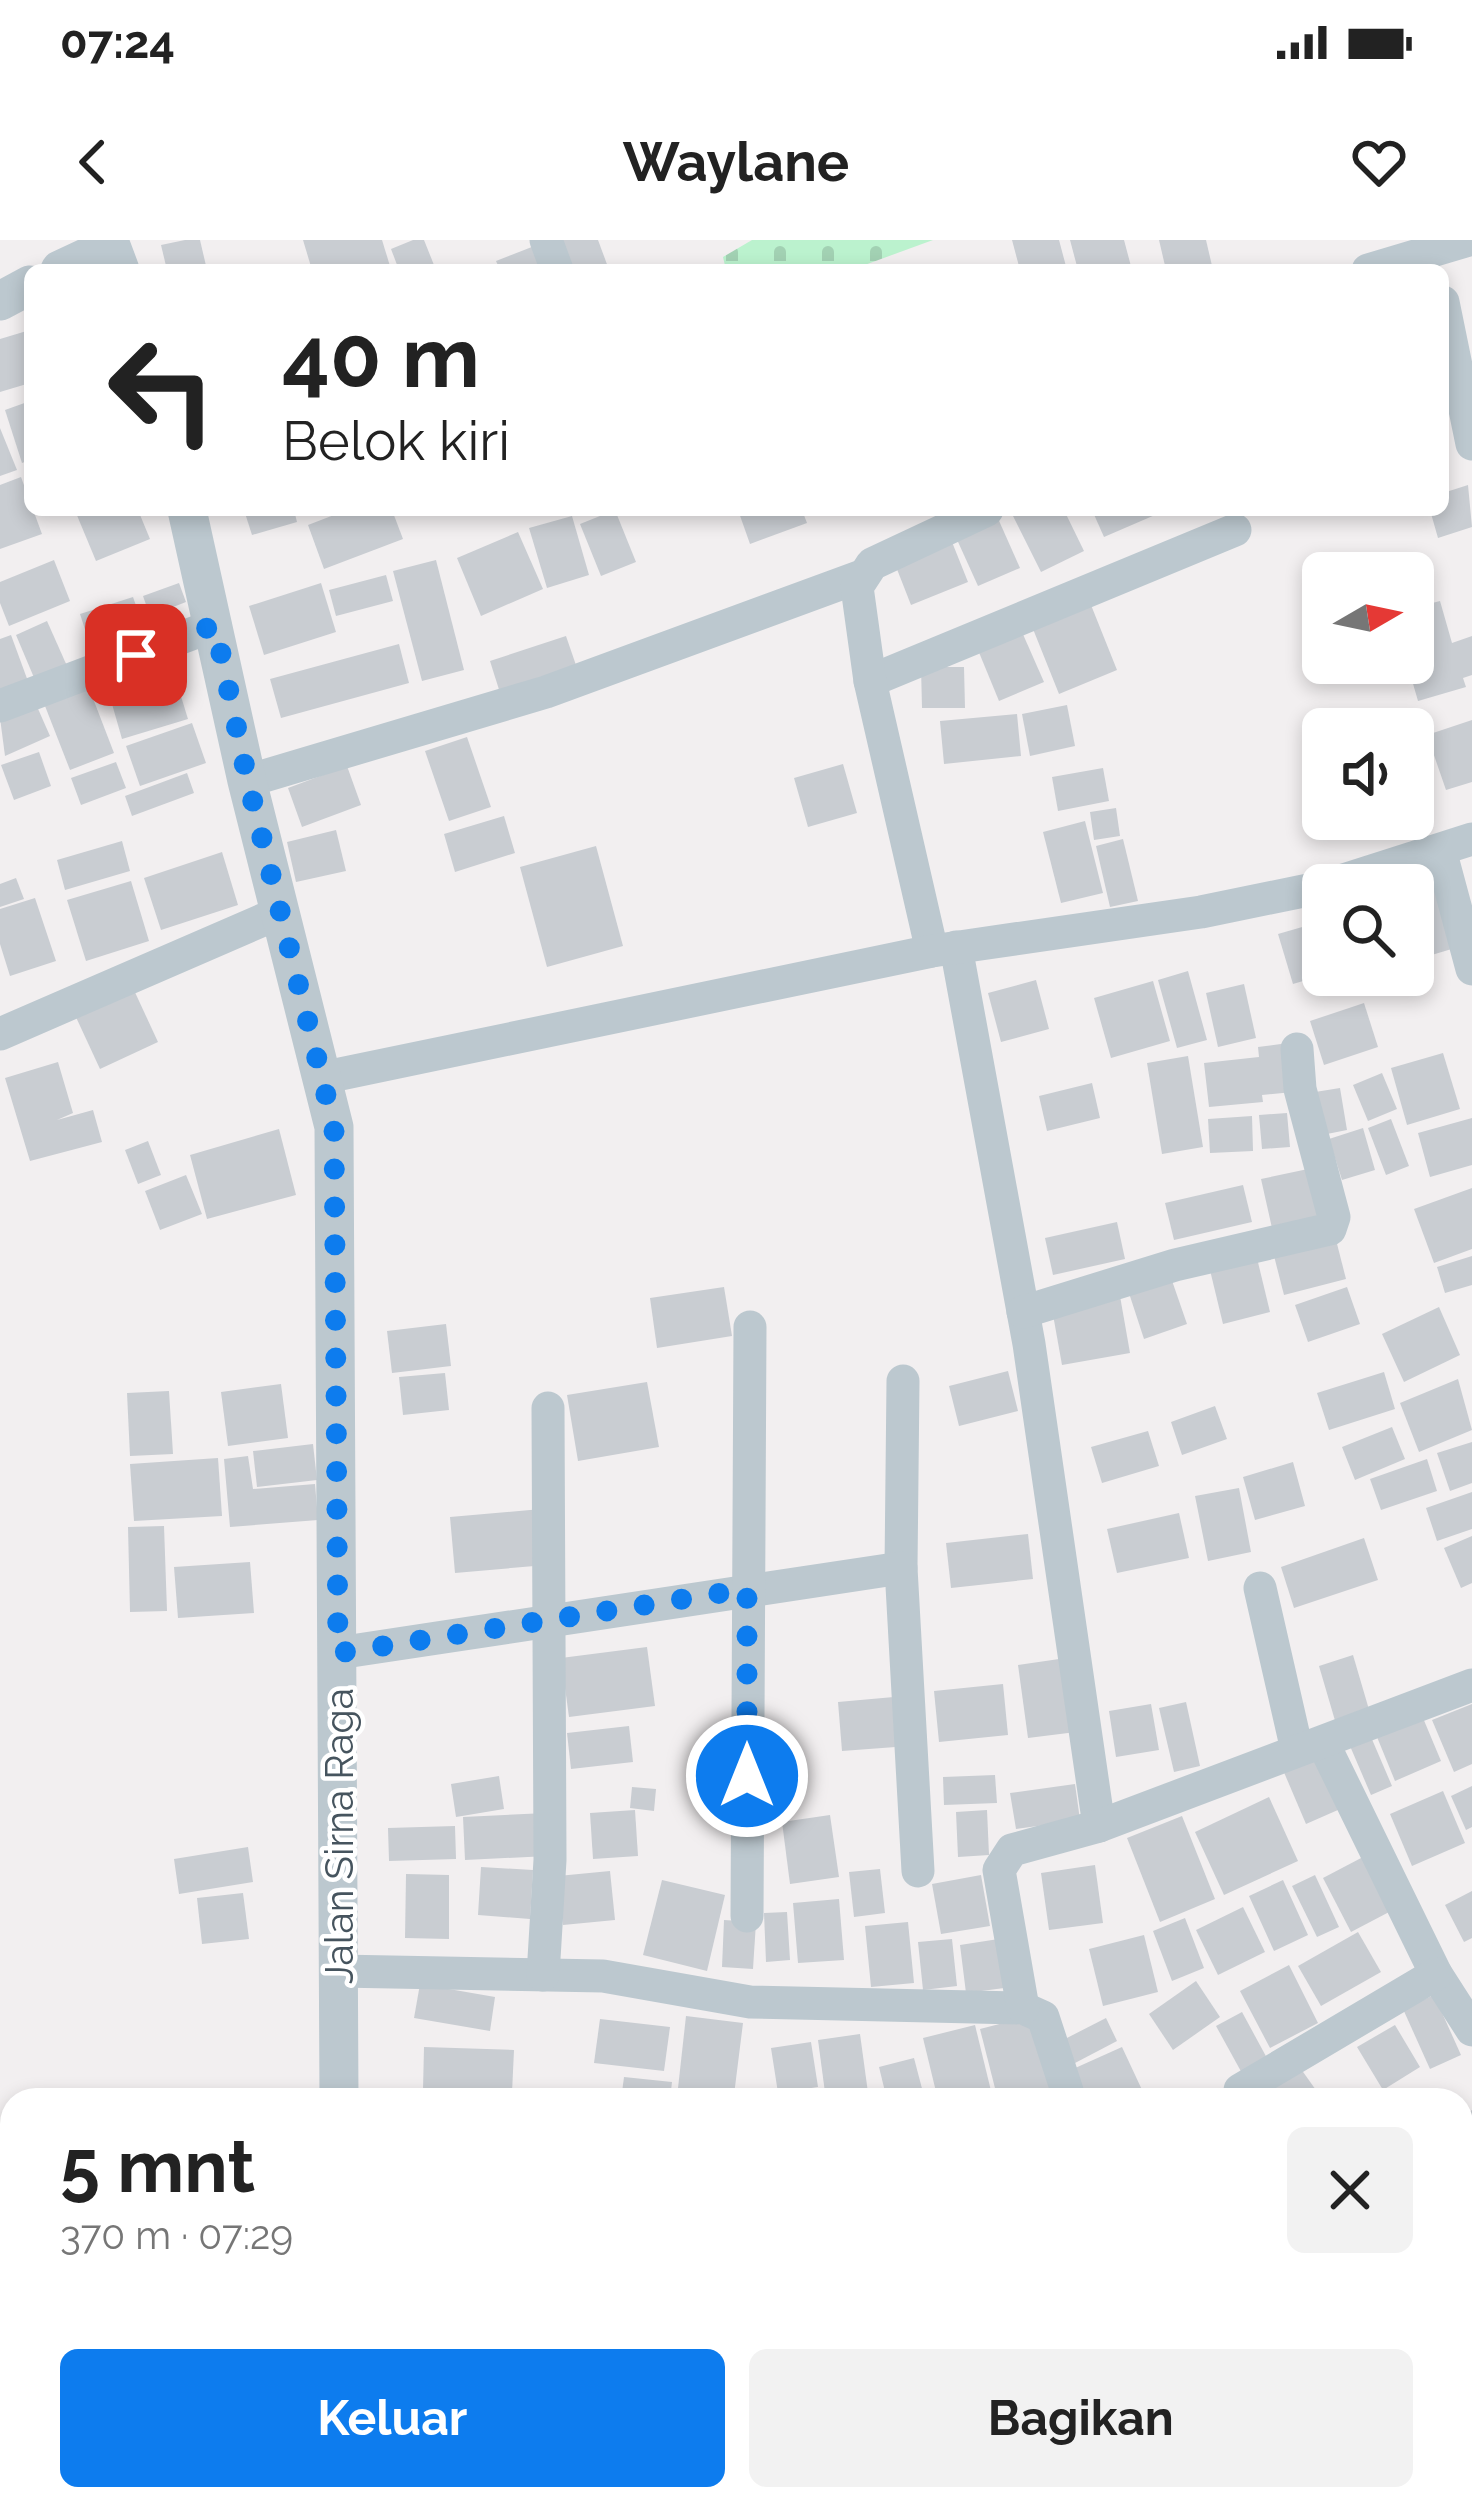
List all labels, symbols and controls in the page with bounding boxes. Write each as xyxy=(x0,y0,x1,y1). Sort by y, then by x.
text: 07:24 xyxy=(60,16,175,69)
icon: back xyxy=(60,129,126,195)
icon: heart xyxy=(1346,129,1412,195)
text: Waylane xyxy=(623,130,849,194)
text: 40 m xyxy=(282,308,480,407)
icon: left xyxy=(84,312,240,468)
text: Belok kiri xyxy=(282,409,510,473)
north arrow xyxy=(1302,552,1434,684)
map controls xyxy=(1302,552,1434,996)
pin xyxy=(85,604,187,706)
icon: arrive xyxy=(103,622,169,688)
button: sound xyxy=(1302,708,1434,840)
button: search xyxy=(1302,864,1434,996)
street label: Jalan Sirna Raga xyxy=(316,1688,362,1984)
position arrow xyxy=(684,1713,810,1839)
text: 5 mnt xyxy=(60,2124,255,2209)
button: close xyxy=(1287,2127,1413,2253)
text: 370 m · 07:29 xyxy=(60,2212,293,2258)
button: Keluar xyxy=(60,2349,725,2487)
button: Bagikan xyxy=(749,2349,1413,2487)

